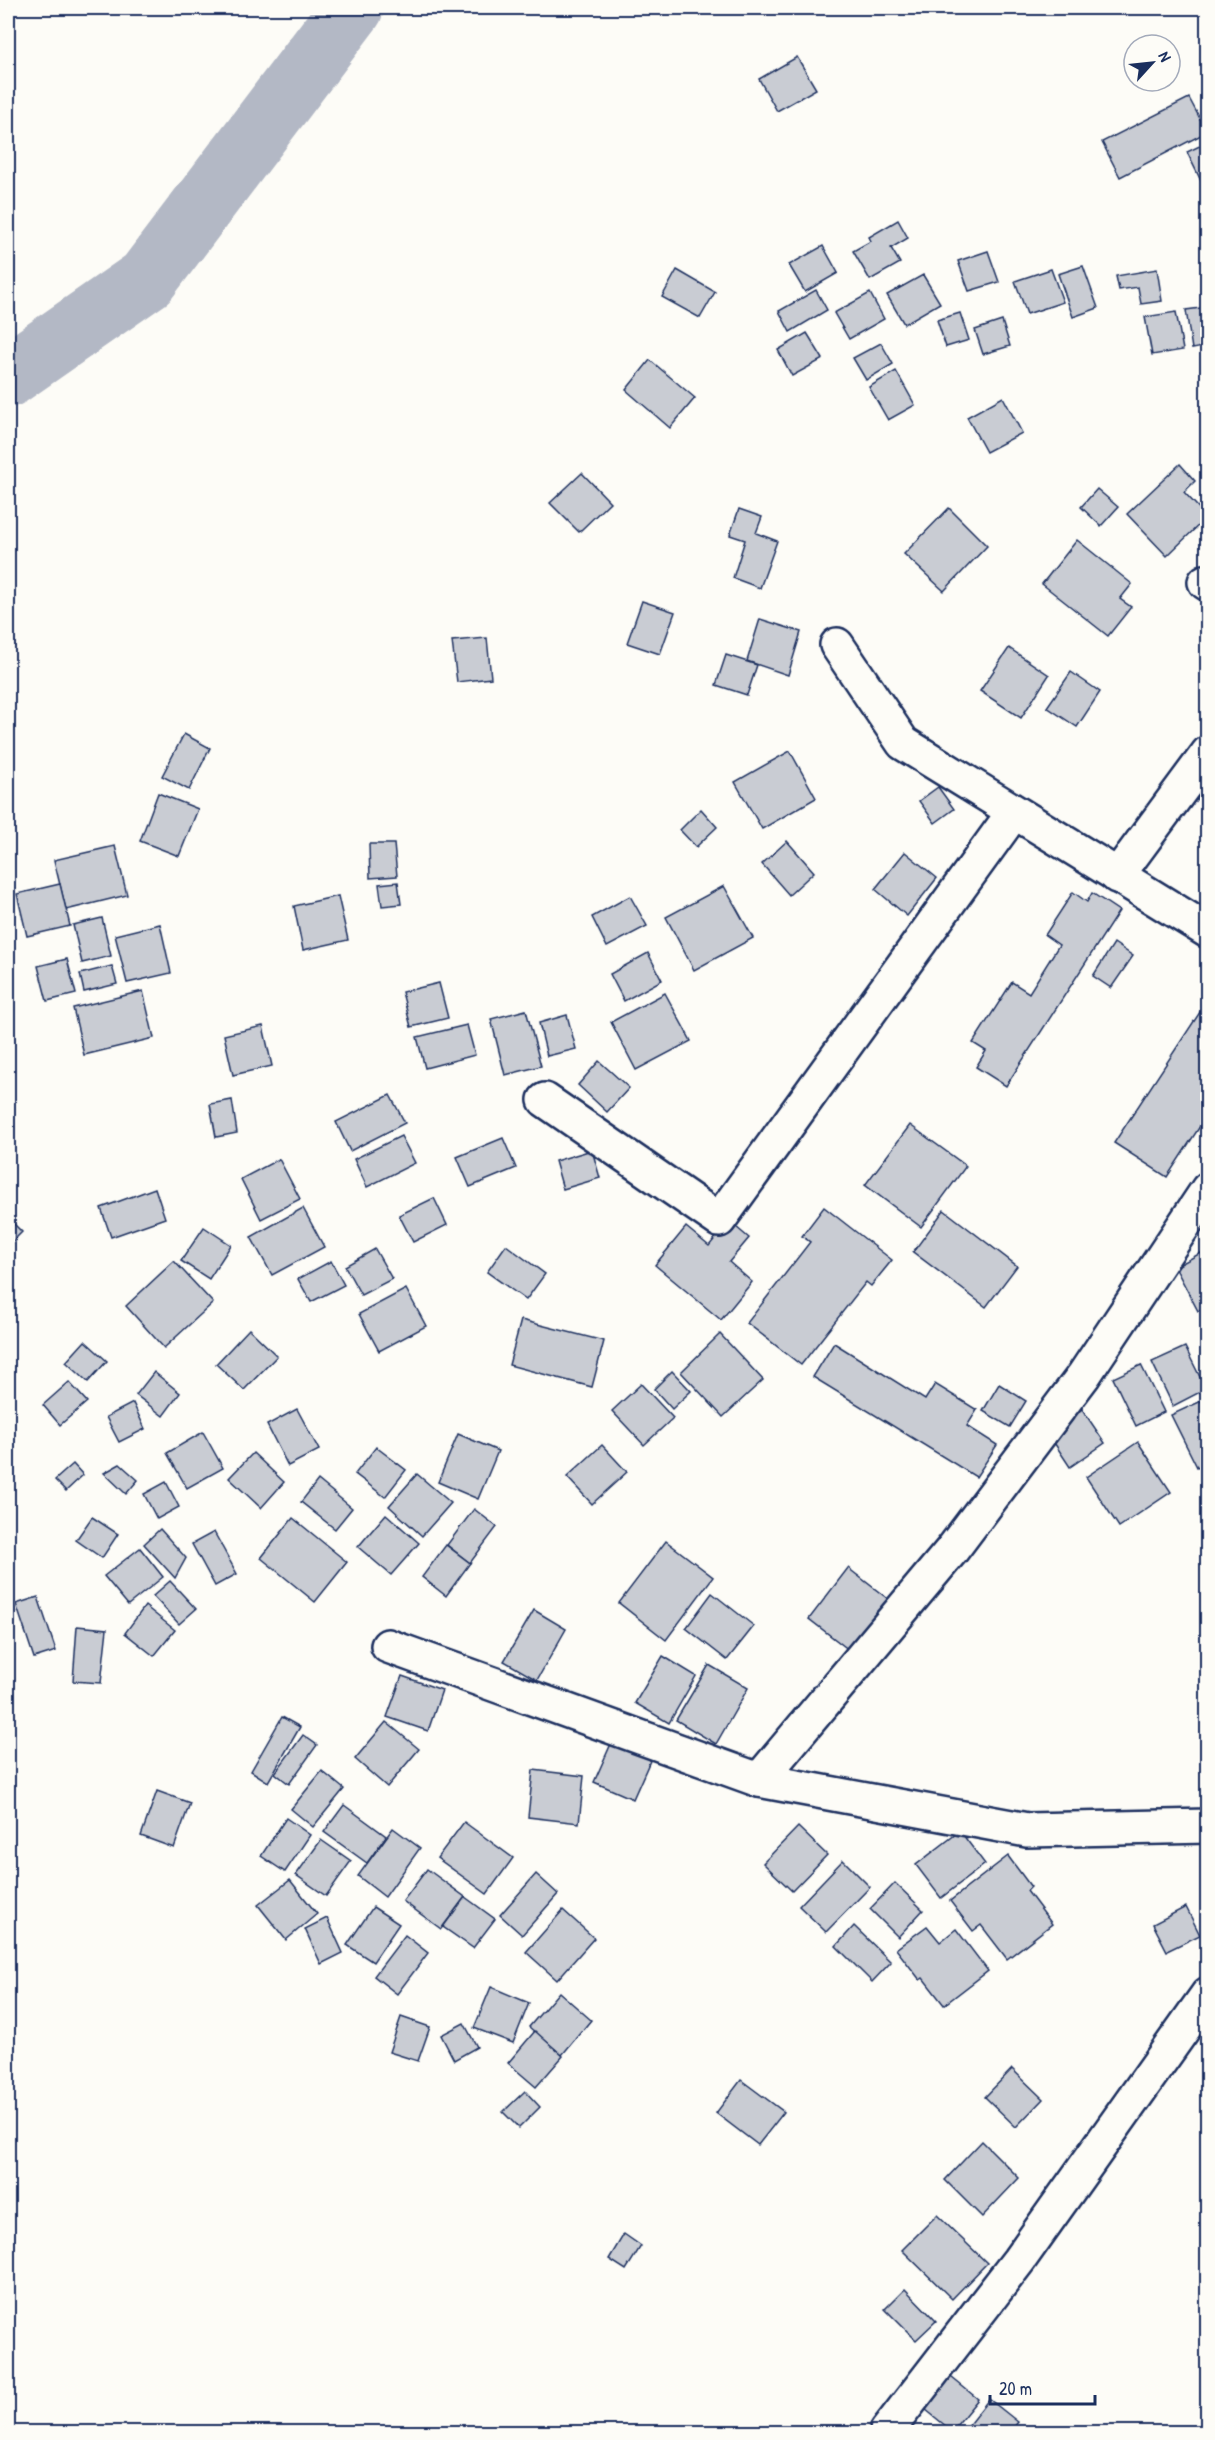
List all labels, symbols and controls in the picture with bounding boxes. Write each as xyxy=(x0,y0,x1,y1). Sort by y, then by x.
north arrow xyxy=(1122,33,1182,93)
text: N xyxy=(1154,47,1177,65)
scale bar xyxy=(990,2368,1095,2406)
text: 20 m xyxy=(999,2376,1032,2401)

